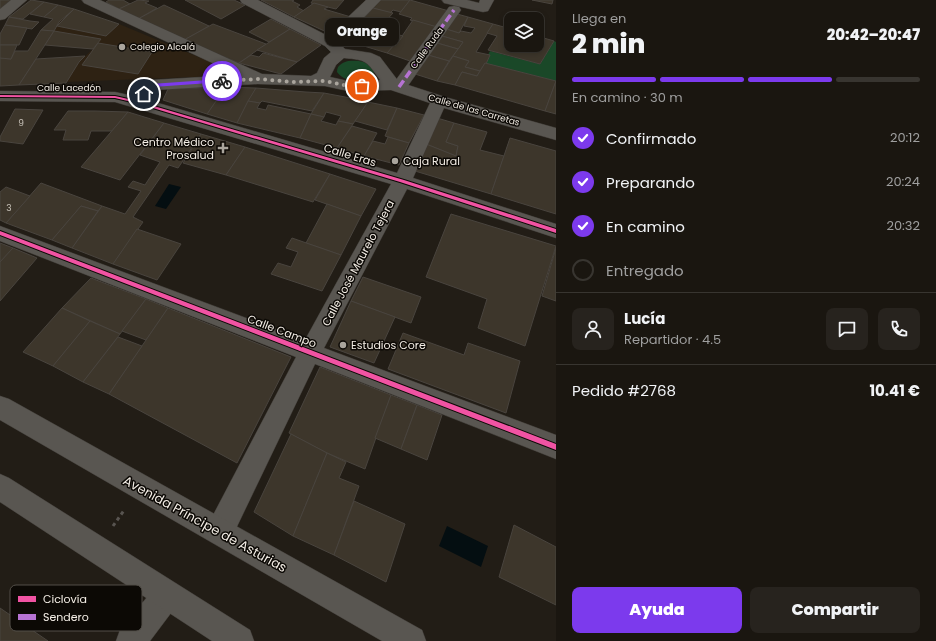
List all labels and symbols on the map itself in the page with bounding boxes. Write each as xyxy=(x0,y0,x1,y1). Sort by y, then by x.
callout: Orange xyxy=(325,18,399,46)
street label: Calle Ruda xyxy=(408,25,446,71)
place label: Colegio Alcalá xyxy=(130,41,195,53)
marker: Colegio Alcalá xyxy=(117,42,127,52)
courier xyxy=(202,61,242,101)
pin xyxy=(345,69,379,103)
pin xyxy=(127,77,161,111)
street label: Calle Lacedón xyxy=(37,82,101,94)
street label: Calle de las Carretas xyxy=(427,91,521,129)
house number: 9 xyxy=(18,117,24,129)
place label: Centro Médico Prosalud xyxy=(133,134,214,163)
street label: Calle Eras xyxy=(322,139,378,171)
marker: Centro Médico Prosalud xyxy=(217,142,229,154)
place label: Caja Rural xyxy=(403,153,460,169)
marker: Caja Rural xyxy=(390,156,400,166)
street label: Calle José Maurelo Tejera xyxy=(318,197,398,329)
house number: 3 xyxy=(6,202,12,214)
street label: Calle Campo xyxy=(245,310,319,352)
place label: Estudios Core xyxy=(351,337,426,353)
marker: Estudios Core xyxy=(338,340,348,350)
street label: Avenida Príncipe de Asturias xyxy=(120,471,290,577)
legend xyxy=(10,585,142,631)
text: Ciclovía xyxy=(43,591,87,607)
text: Sendero xyxy=(43,609,89,625)

